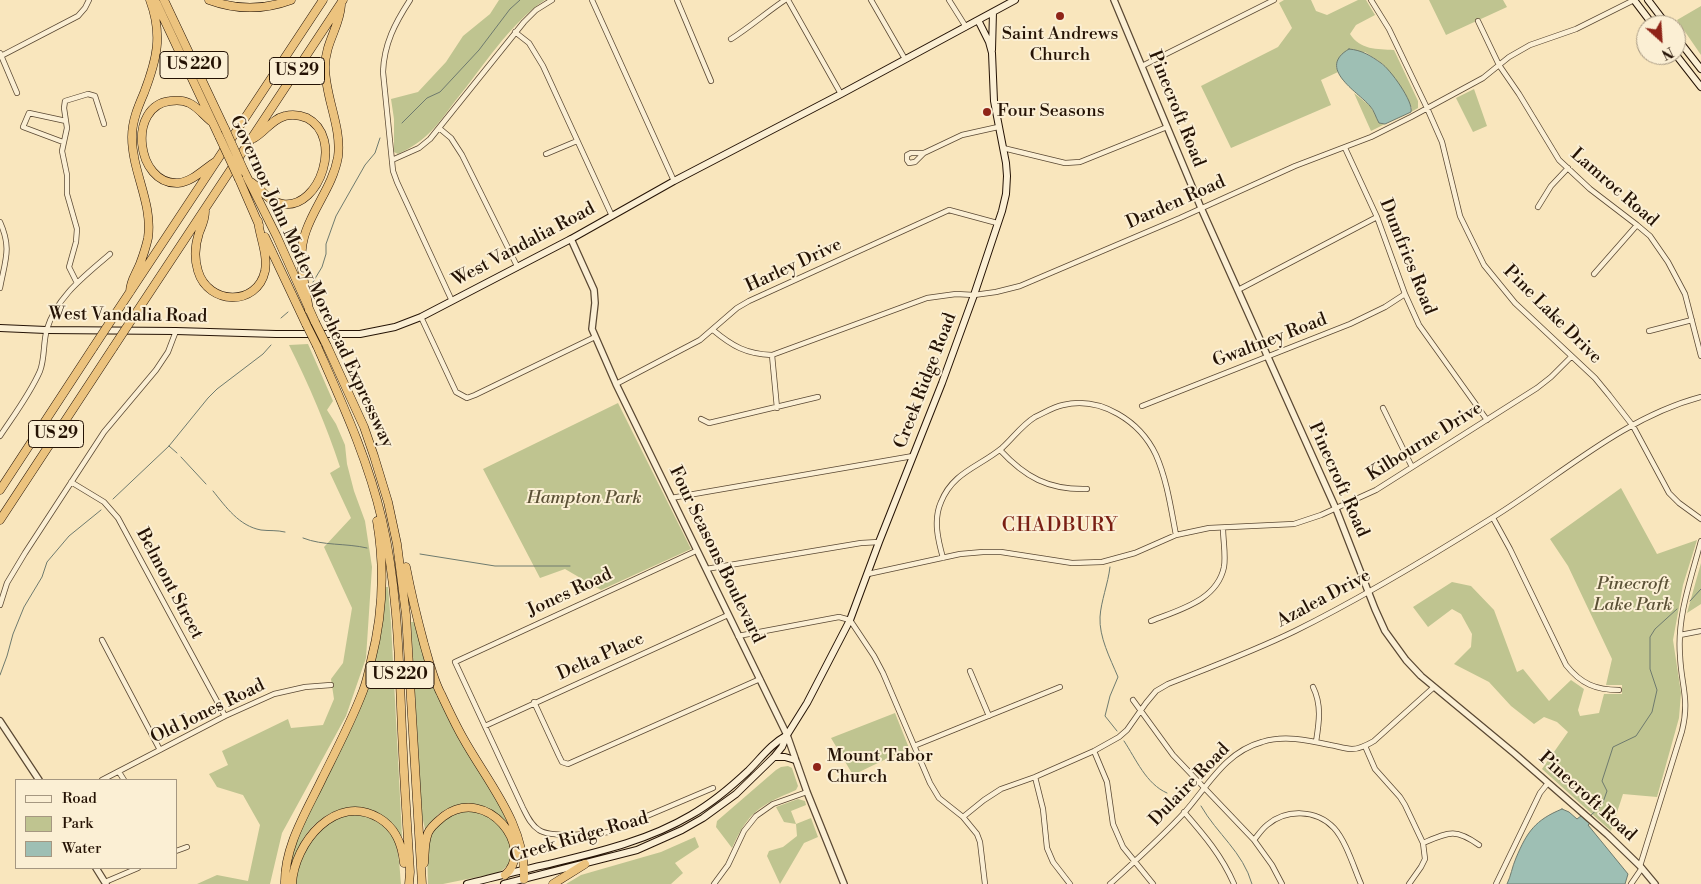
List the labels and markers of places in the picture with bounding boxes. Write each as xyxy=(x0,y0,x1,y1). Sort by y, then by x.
marker: Saint Andrews Church xyxy=(1054,10,1066,22)
place label: Saint Andrews Church xyxy=(1002,24,1118,66)
place label: Four Seasons xyxy=(997,101,1105,123)
marker: Four Seasons xyxy=(981,106,993,118)
place label: Mount Tabor Church xyxy=(827,746,933,789)
marker: Mount Tabor Church xyxy=(811,761,823,773)

